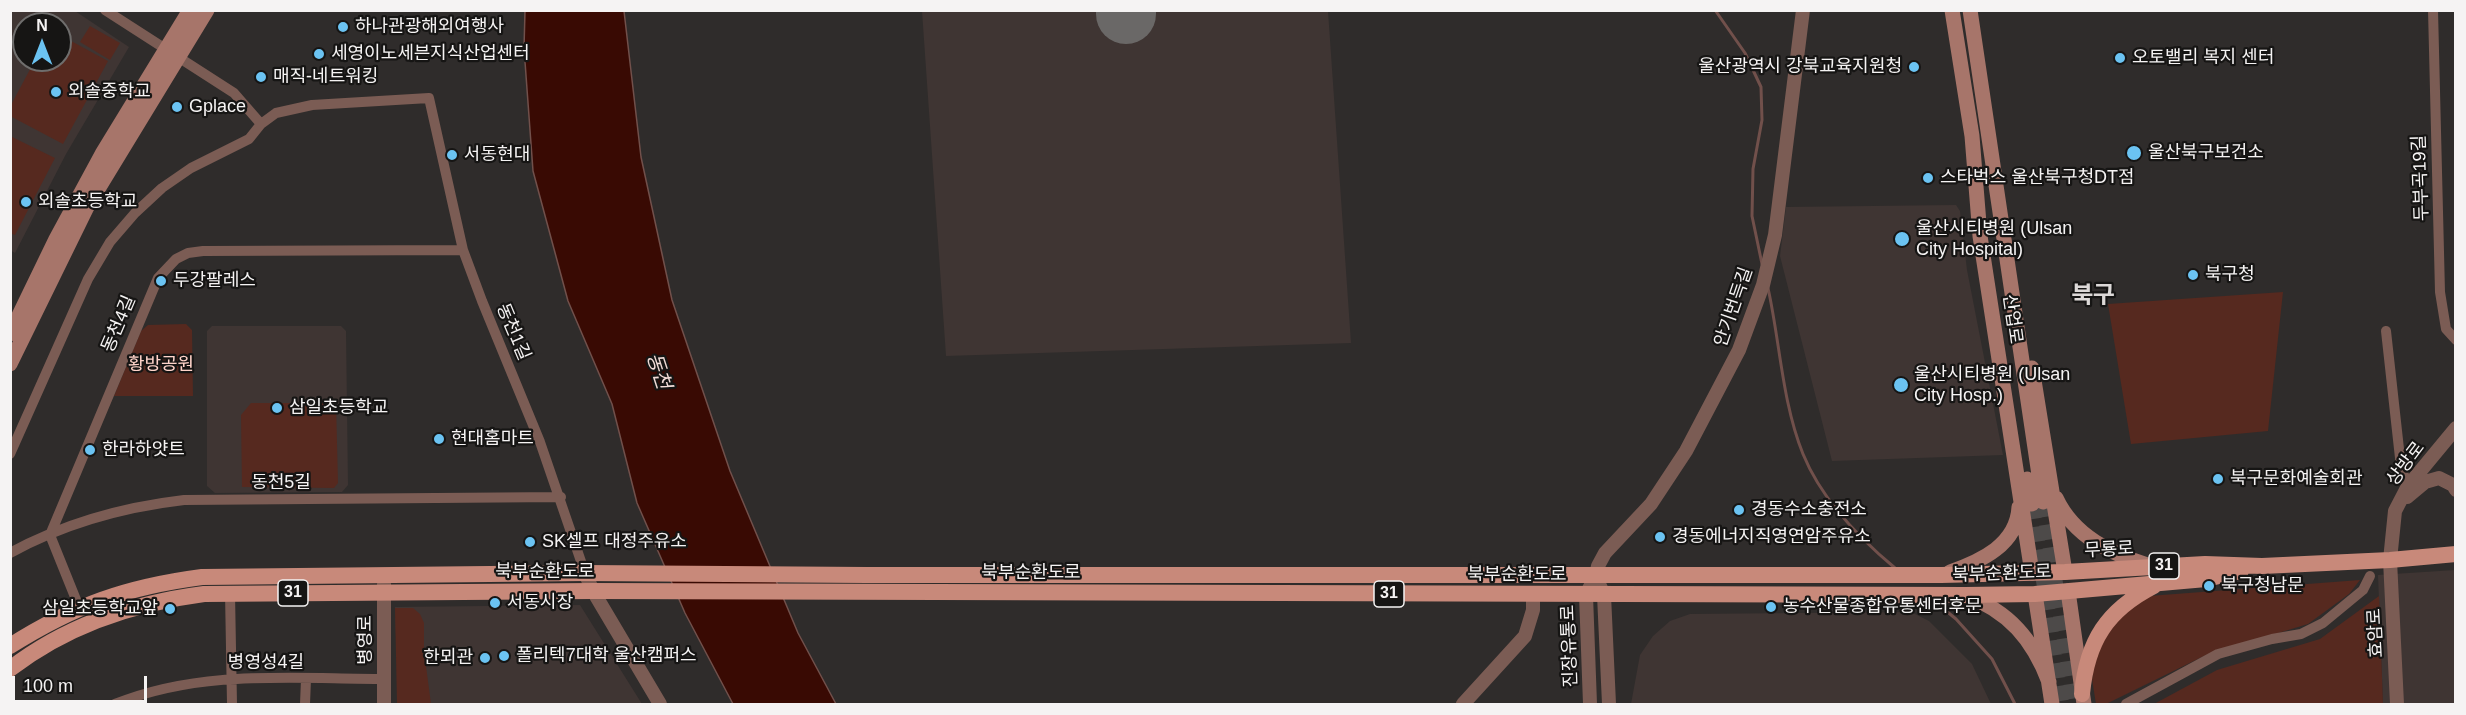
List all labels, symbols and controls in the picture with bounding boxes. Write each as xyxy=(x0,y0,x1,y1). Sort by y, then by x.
north arrow xyxy=(12,12,72,72)
place label: 하나관광해외여행사 xyxy=(355,16,504,38)
text: N xyxy=(36,17,48,34)
marker: 하나관광해외여행사 xyxy=(336,20,350,34)
place label: 세영이노세븐지식산업센터 xyxy=(331,43,530,65)
marker: 세영이노세븐지식산업센터 xyxy=(312,47,326,61)
place label: 오토밸리 복지 센터 xyxy=(2132,47,2274,69)
marker: 오토밸리 복지 센터 xyxy=(2113,51,2127,65)
place label: 울산광역시 강북교육지원청 xyxy=(1698,56,1902,78)
marker: 울산광역시 강북교육지원청 xyxy=(1907,60,1921,74)
place label: 매직-네트워킹 xyxy=(273,66,378,88)
marker: 매직-네트워킹 xyxy=(254,70,268,84)
place label: 외솔중학교 xyxy=(68,81,151,103)
marker: 외솔중학교 xyxy=(49,85,63,99)
place label: Gplace xyxy=(189,96,246,118)
marker: Gplace xyxy=(170,100,184,114)
street label: 두부곡19길 xyxy=(2409,135,2433,221)
place label: 울산북구보건소 xyxy=(2148,142,2264,164)
place label: 서동현대 xyxy=(464,144,530,166)
marker: 울산북구보건소 xyxy=(2125,144,2143,162)
marker: 서동현대 xyxy=(445,148,459,162)
place label: 스타벅스 울산북구청DT점 xyxy=(1940,167,2135,189)
marker: 스타벅스 울산북구청DT점 xyxy=(1921,171,1935,185)
place label: 외솔초등학교 xyxy=(38,191,137,213)
marker: 외솔초등학교 xyxy=(19,195,33,209)
place label: 울산시티병원 (Ulsan City Hospital) xyxy=(1916,218,2072,260)
marker: 울산시티병원 (Ulsan City Hospital) xyxy=(1893,230,1911,248)
street label: 안기번득길 xyxy=(1710,264,1758,350)
place label: 북구청 xyxy=(2205,264,2255,286)
marker: 북구청 xyxy=(2186,268,2200,282)
place label: 두강팔레스 xyxy=(173,270,256,292)
marker: 두강팔레스 xyxy=(154,274,168,288)
district label: 북구 xyxy=(2071,282,2115,310)
street label: 동천4길 xyxy=(97,292,141,356)
street label: 산업로 xyxy=(1998,293,2026,345)
street label: 동천1길 xyxy=(491,300,535,364)
water label: 동천 xyxy=(641,350,675,392)
park label: 황방공원 xyxy=(128,354,194,376)
place label: 울산시티병원 (Ulsan City Hosp.) xyxy=(1914,364,2070,406)
marker: 울산시티병원 (Ulsan City Hosp.) xyxy=(1892,376,1910,394)
place label: 삼일초등학교 xyxy=(289,397,388,419)
marker: 삼일초등학교 xyxy=(270,401,284,415)
place label: 현대홈마트 xyxy=(451,428,534,450)
marker: 현대홈마트 xyxy=(432,432,446,446)
street label: 상방로 xyxy=(2382,438,2430,490)
place label: 한라하얏트 xyxy=(102,439,185,461)
marker: 한라하얏트 xyxy=(83,443,97,457)
place label: 북구문화예술회관 xyxy=(2230,468,2362,490)
street label: 동천5길 xyxy=(251,472,311,494)
marker: 북구문화예술회관 xyxy=(2211,472,2225,486)
place label: 경동수소충전소 xyxy=(1751,499,1867,521)
marker: 경동수소충전소 xyxy=(1732,503,1746,517)
place label: 경동에너지직영연암주유소 xyxy=(1672,526,1871,548)
marker: 경동에너지직영연암주유소 xyxy=(1653,530,1667,544)
place label: SK셀프 대정주유소 xyxy=(542,531,687,553)
marker: SK셀프 대정주유소 xyxy=(523,535,537,549)
street label: 무룡로 xyxy=(2084,538,2134,562)
road number: 31 xyxy=(2149,553,2179,579)
street label: 북부순환도로 xyxy=(495,561,595,583)
street label: 북부순환도로 xyxy=(1952,561,2052,587)
street label: 북부순환도로 xyxy=(981,562,1081,584)
street label: 북부순환도로 xyxy=(1467,564,1567,586)
place label: 북구청남문 xyxy=(2221,575,2304,597)
marker: 북구청남문 xyxy=(2202,579,2216,593)
road number: 31 xyxy=(278,580,308,606)
road number: 31 xyxy=(1374,581,1404,607)
place label: 서동시장 xyxy=(507,592,573,614)
marker: 서동시장 xyxy=(488,596,502,610)
place label: 농수산물종합유통센터후문 xyxy=(1783,596,1982,618)
place label: 삼일초등학교앞 xyxy=(42,598,158,620)
marker: 농수산물종합유통센터후문 xyxy=(1764,600,1778,614)
marker: 삼일초등학교앞 xyxy=(163,602,177,616)
street label: 진장유통로 xyxy=(1558,604,1582,688)
street label: 효암로 xyxy=(2364,608,2388,658)
street label: 병영로 xyxy=(355,615,377,665)
place label: 폴리텍7대학 울산캠퍼스 xyxy=(516,645,697,667)
place label: 한뫼관 xyxy=(423,647,473,669)
marker: 폴리텍7대학 울산캠퍼스 xyxy=(497,649,511,663)
marker: 한뫼관 xyxy=(478,651,492,665)
street label: 병영성4길 xyxy=(228,652,304,674)
scale bar xyxy=(15,664,150,702)
text: 100 m xyxy=(23,676,73,696)

